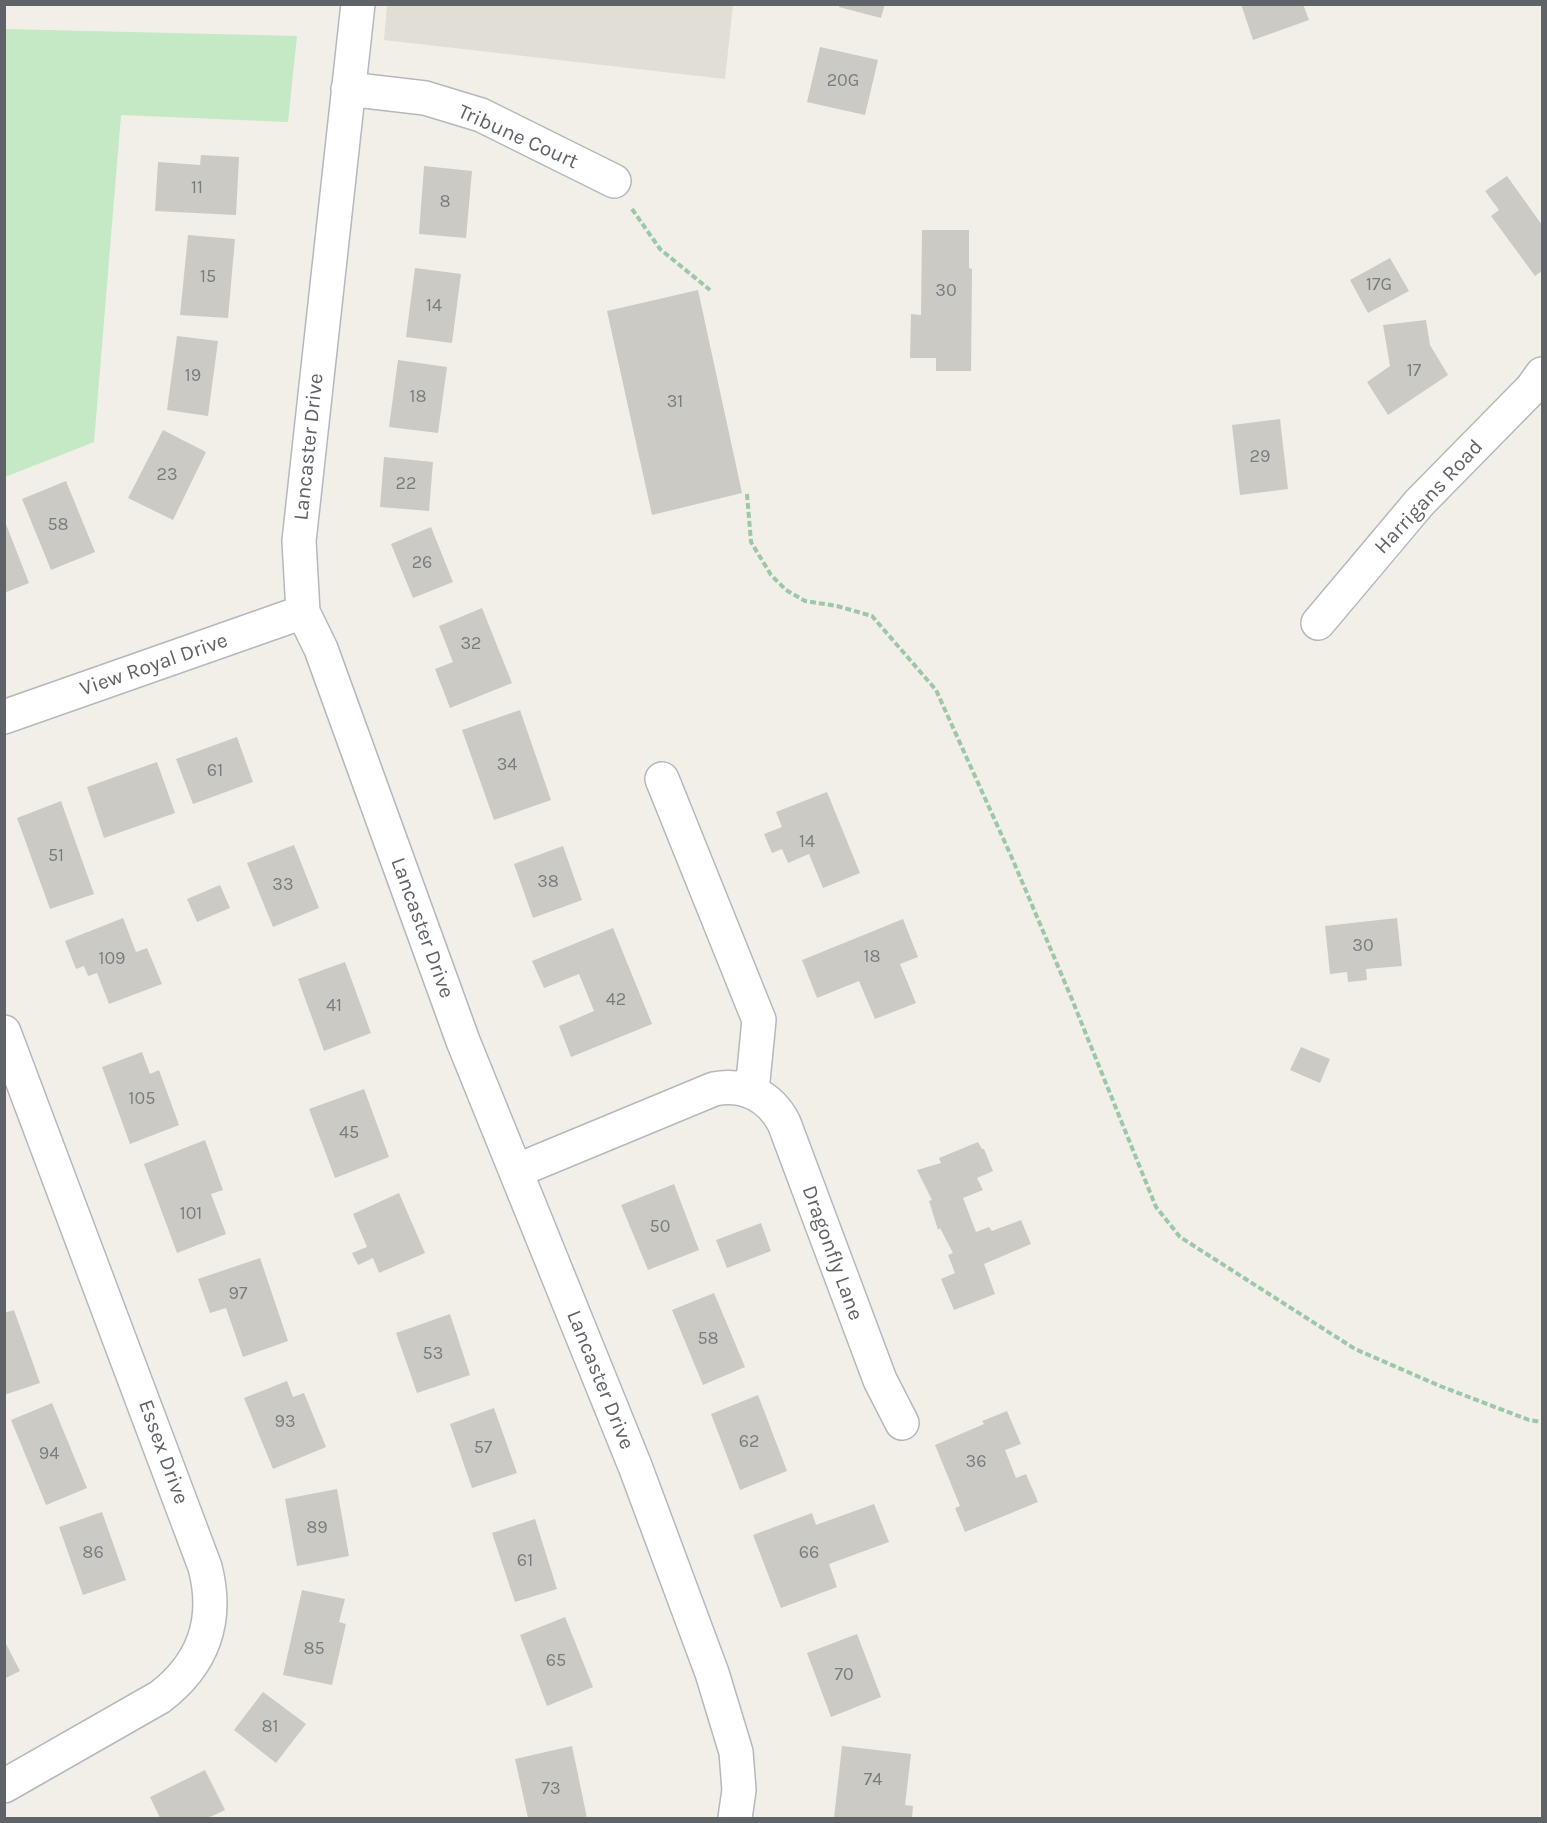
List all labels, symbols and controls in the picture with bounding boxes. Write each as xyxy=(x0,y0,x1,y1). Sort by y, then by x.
house number: 20G xyxy=(827,70,859,92)
street label: Tribune Court xyxy=(454,99,582,175)
house number: 11 xyxy=(191,177,203,199)
house number: 8 xyxy=(439,191,451,213)
house number: 15 xyxy=(200,266,216,288)
house number: 17G xyxy=(1366,274,1392,296)
house number: 30 xyxy=(935,280,957,302)
house number: 14 xyxy=(426,295,442,317)
house number: 17 xyxy=(1407,360,1421,382)
house number: 19 xyxy=(185,365,201,387)
street label: Lancaster Drive xyxy=(289,372,329,522)
house number: 18 xyxy=(409,386,427,408)
house number: 31 xyxy=(667,391,683,413)
street label: Harrigans Road xyxy=(1369,434,1489,560)
house number: 29 xyxy=(1250,446,1270,468)
house number: 23 xyxy=(156,464,178,486)
house number: 22 xyxy=(396,473,416,495)
house number: 58 xyxy=(47,514,69,536)
house number: 26 xyxy=(412,552,432,574)
street label: View Royal Drive xyxy=(77,628,231,702)
house number: 32 xyxy=(460,633,482,655)
house number: 34 xyxy=(497,754,517,776)
house number: 61 xyxy=(207,760,223,782)
house number: 14 xyxy=(799,831,815,853)
house number: 51 xyxy=(48,845,64,867)
street label: Lancaster Drive xyxy=(385,854,459,1002)
house number: 38 xyxy=(537,871,559,893)
house number: 33 xyxy=(272,874,294,896)
house number: 30 xyxy=(1352,935,1374,957)
house number: 18 xyxy=(863,946,881,968)
house number: 109 xyxy=(98,948,126,970)
house number: 42 xyxy=(606,989,626,1011)
house number: 41 xyxy=(326,995,342,1017)
house number: 105 xyxy=(129,1088,155,1110)
house number: 45 xyxy=(339,1122,359,1144)
street label: Dragonfly Lane xyxy=(796,1182,868,1324)
house number: 101 xyxy=(180,1203,202,1225)
house number: 50 xyxy=(650,1216,670,1238)
house number: 97 xyxy=(229,1283,247,1305)
street label: Lancaster Drive xyxy=(561,1307,639,1453)
house number: 58 xyxy=(697,1328,719,1350)
house number: 53 xyxy=(423,1343,443,1365)
street label: Essex Drive xyxy=(132,1396,194,1508)
house number: 93 xyxy=(274,1411,296,1433)
house number: 62 xyxy=(739,1431,759,1453)
house number: 57 xyxy=(474,1437,492,1459)
house number: 94 xyxy=(39,1443,59,1465)
house number: 36 xyxy=(966,1451,986,1473)
house number: 89 xyxy=(306,1517,328,1539)
house number: 86 xyxy=(82,1542,104,1564)
house number: 66 xyxy=(799,1542,819,1564)
house number: 61 xyxy=(517,1550,533,1572)
house number: 85 xyxy=(303,1638,325,1660)
house number: 65 xyxy=(546,1650,566,1672)
house number: 70 xyxy=(834,1664,854,1686)
house number: 81 xyxy=(261,1716,279,1738)
house number: 74 xyxy=(864,1769,882,1791)
house number: 73 xyxy=(541,1778,561,1800)

